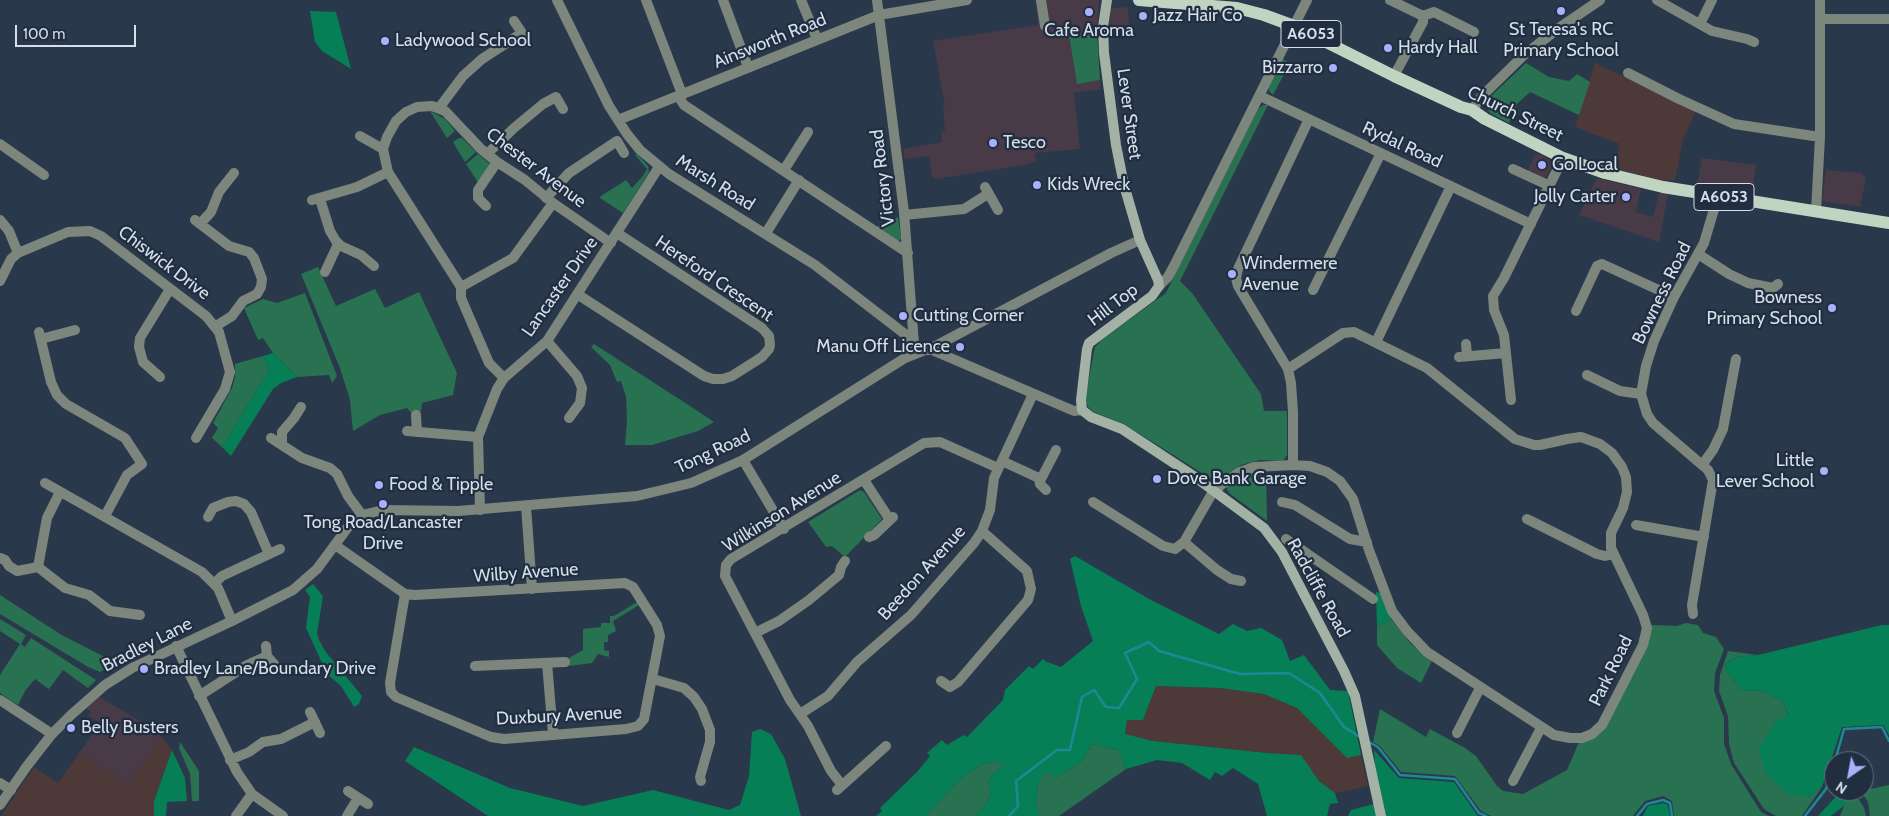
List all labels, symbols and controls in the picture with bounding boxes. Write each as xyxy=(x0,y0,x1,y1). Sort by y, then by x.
place label: Jazz Hair Co xyxy=(1153,5,1243,27)
marker: St Teresa's RC Primary School xyxy=(1555,5,1567,17)
marker: Cafe Aroma xyxy=(1083,6,1095,18)
street label: Ainsworth Road xyxy=(710,9,830,73)
marker: Jazz Hair Co xyxy=(1137,10,1149,22)
scale bar xyxy=(18,15,139,47)
place label: St Teresa's RC Primary School xyxy=(1503,19,1619,62)
place label: Cafe Aroma xyxy=(1044,20,1134,42)
road number: A6053 xyxy=(1281,20,1341,48)
text: 100 m xyxy=(23,25,65,43)
place label: Ladywood School xyxy=(395,30,531,52)
marker: Ladywood School xyxy=(379,35,391,47)
place label: Hardy Hall xyxy=(1398,37,1477,59)
marker: Hardy Hall xyxy=(1382,42,1394,54)
place label: Bizzarro xyxy=(1262,57,1323,79)
marker: Bizzarro xyxy=(1327,62,1339,74)
street label: Lever Street xyxy=(1112,67,1146,161)
street label: Church Street xyxy=(1464,82,1566,146)
street label: Rydal Road xyxy=(1359,117,1445,173)
street label: Chester Avenue xyxy=(482,123,590,213)
street label: Victory Road xyxy=(866,128,900,228)
place label: Tesco xyxy=(1003,132,1046,154)
marker: Tesco xyxy=(987,137,999,149)
street label: Marsh Road xyxy=(671,150,759,216)
place label: Go Local xyxy=(1552,154,1618,176)
marker: Go Local xyxy=(1536,159,1548,171)
place label: Kids Wreck xyxy=(1047,174,1130,196)
marker: Kids Wreck xyxy=(1031,179,1043,191)
road number: A6053 xyxy=(1694,183,1754,210)
place label: Jolly Carter xyxy=(1534,186,1616,208)
marker: Jolly Carter xyxy=(1620,191,1632,203)
street label: Chiswick Drive xyxy=(114,221,214,305)
street label: Hereford Crescent xyxy=(651,232,777,326)
street label: Lancaster Drive xyxy=(518,233,602,341)
street label: Bowness Road xyxy=(1628,238,1696,348)
place label: Windermere Avenue xyxy=(1242,253,1337,296)
marker: Windermere Avenue xyxy=(1226,268,1238,280)
street label: Hill Top xyxy=(1084,279,1142,331)
place label: Bowness Primary School xyxy=(1707,287,1822,330)
marker: Bowness Primary School xyxy=(1826,302,1838,314)
place label: Cutting Corner xyxy=(913,305,1024,327)
marker: Cutting Corner xyxy=(897,310,909,322)
place label: Manu Off Licence xyxy=(816,336,950,358)
marker: Manu Off Licence xyxy=(954,341,966,353)
street label: Tong Road xyxy=(672,425,754,479)
place label: Little Lever School xyxy=(1716,450,1814,492)
marker: Little Lever School xyxy=(1818,465,1830,477)
street label: Wilkinson Avenue xyxy=(719,467,845,557)
place label: Dove Bank Garage xyxy=(1167,468,1306,490)
marker: Dove Bank Garage xyxy=(1151,473,1163,485)
place label: Food & Tipple xyxy=(389,474,493,496)
marker: Food & Tipple xyxy=(373,479,385,491)
marker: Tong Road/Lancaster Drive xyxy=(377,498,389,510)
place label: Tong Road/Lancaster Drive xyxy=(304,512,462,554)
street label: Beedon Avenue xyxy=(874,521,970,625)
street label: Radcliffe Road xyxy=(1282,535,1354,641)
street label: Wilby Avenue xyxy=(473,559,579,587)
street label: Bradley Lane xyxy=(98,613,196,677)
street label: Park Road xyxy=(1585,632,1637,710)
place label: Bradley Lane/Boundary Drive xyxy=(154,658,376,680)
marker: Bradley Lane/Boundary Drive xyxy=(138,663,150,675)
street label: Duxbury Avenue xyxy=(495,702,623,730)
place label: Belly Busters xyxy=(81,717,178,739)
marker: Belly Busters xyxy=(65,722,77,734)
north arrow xyxy=(1824,751,1874,801)
text: N xyxy=(1832,777,1850,798)

